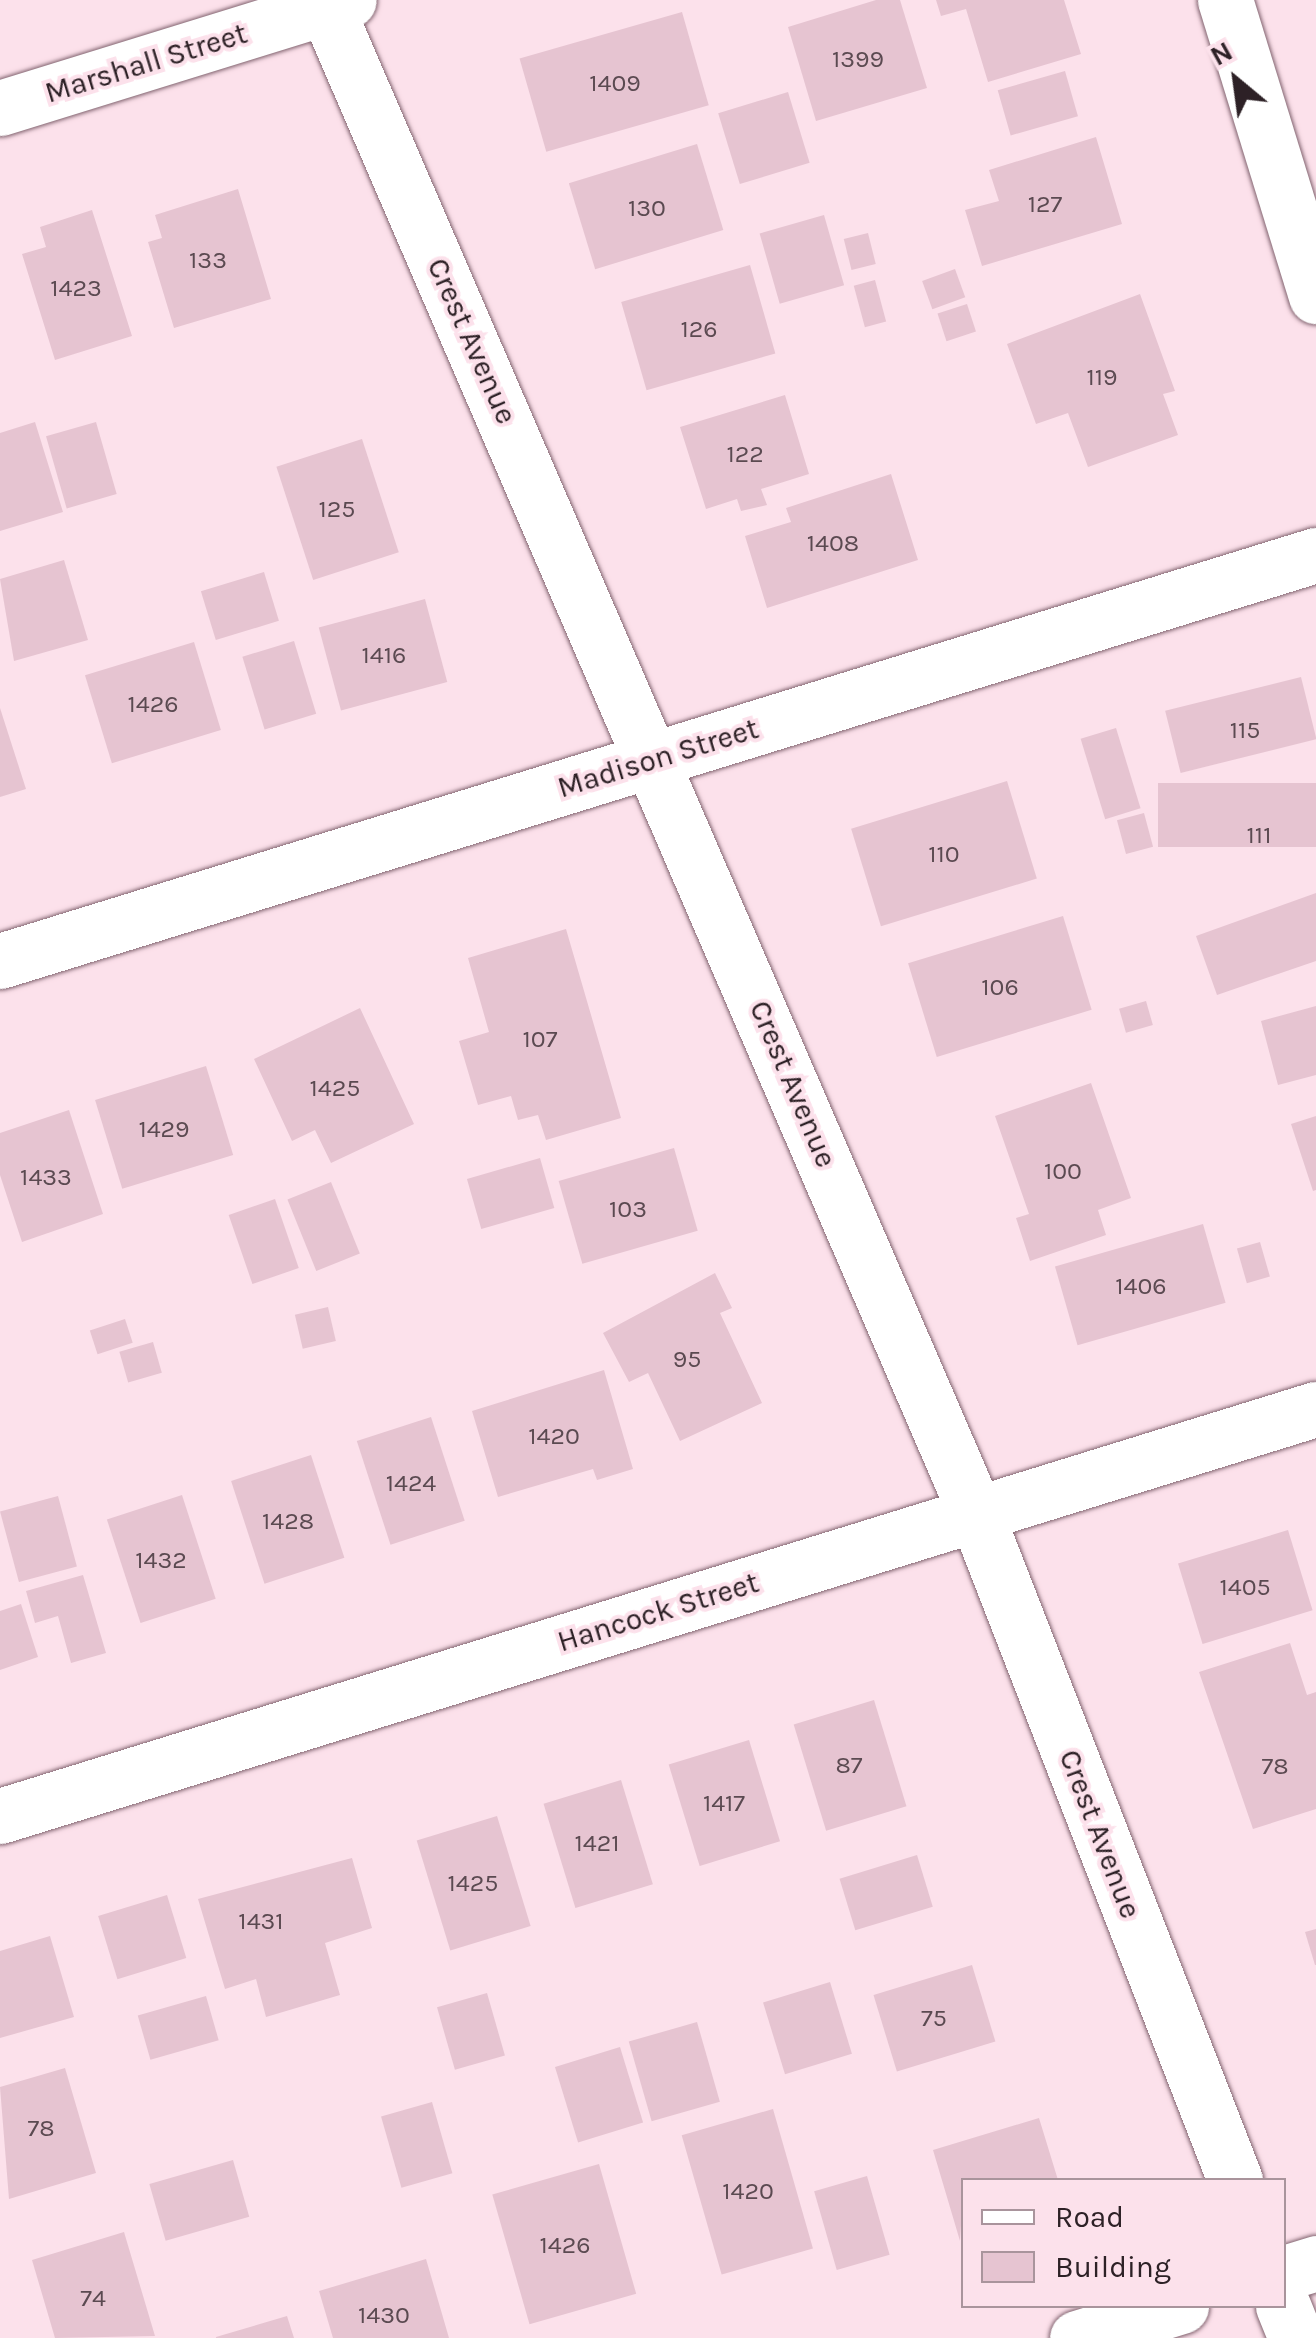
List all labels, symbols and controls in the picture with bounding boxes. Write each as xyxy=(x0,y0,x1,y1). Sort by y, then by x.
street label: Marshall Street xyxy=(41,15,251,111)
north arrow xyxy=(1186,30,1286,130)
text: N xyxy=(1204,34,1238,73)
house number: 1399 xyxy=(832,44,884,74)
house number: 1409 xyxy=(589,68,641,98)
house number: 127 xyxy=(1028,189,1062,219)
house number: 130 xyxy=(628,193,666,223)
house number: 133 xyxy=(189,245,227,275)
street label: Crest Avenue xyxy=(419,253,525,429)
house number: 1423 xyxy=(50,273,102,303)
house number: 126 xyxy=(680,314,718,344)
house number: 119 xyxy=(1086,362,1118,392)
house number: 122 xyxy=(726,439,764,469)
house number: 125 xyxy=(319,494,355,524)
house number: 1408 xyxy=(807,528,859,558)
house number: 1416 xyxy=(362,640,406,670)
house number: 1426 xyxy=(127,689,179,719)
street label: Madison Street xyxy=(553,710,763,806)
house number: 115 xyxy=(1230,715,1260,745)
house number: 111 xyxy=(1247,820,1271,850)
house number: 110 xyxy=(928,839,960,869)
house number: 106 xyxy=(981,972,1019,1002)
street label: Crest Avenue xyxy=(742,995,844,1173)
house number: 107 xyxy=(523,1024,557,1054)
house number: 1425 xyxy=(310,1073,360,1103)
house number: 1429 xyxy=(138,1114,190,1144)
house number: 100 xyxy=(1044,1156,1082,1186)
house number: 1433 xyxy=(20,1162,72,1192)
house number: 103 xyxy=(609,1194,647,1224)
house number: 1406 xyxy=(1115,1271,1167,1301)
house number: 95 xyxy=(673,1344,701,1374)
house number: 1420 xyxy=(528,1421,580,1451)
house number: 1424 xyxy=(386,1468,436,1498)
house number: 1428 xyxy=(262,1506,314,1536)
house number: 1432 xyxy=(135,1545,187,1575)
street label: Hancock Street xyxy=(553,1564,763,1660)
house number: 1405 xyxy=(1219,1572,1271,1602)
street label: Crest Avenue xyxy=(1051,1745,1149,1923)
house number: 87 xyxy=(835,1750,863,1780)
house number: 78 xyxy=(1261,1751,1289,1781)
house number: 1417 xyxy=(703,1788,745,1818)
house number: 1421 xyxy=(575,1828,619,1858)
house number: 1425 xyxy=(448,1868,498,1898)
house number: 1431 xyxy=(238,1906,284,1936)
house number: 75 xyxy=(921,2003,947,2033)
house number: 78 xyxy=(27,2113,55,2143)
house number: 1420 xyxy=(722,2176,774,2206)
legend xyxy=(961,2178,1286,2308)
text: Road xyxy=(1055,2199,1124,2235)
house number: 1426 xyxy=(539,2230,591,2260)
text: Building xyxy=(1055,2249,1171,2285)
house number: 74 xyxy=(80,2283,106,2313)
house number: 1430 xyxy=(358,2300,410,2330)

